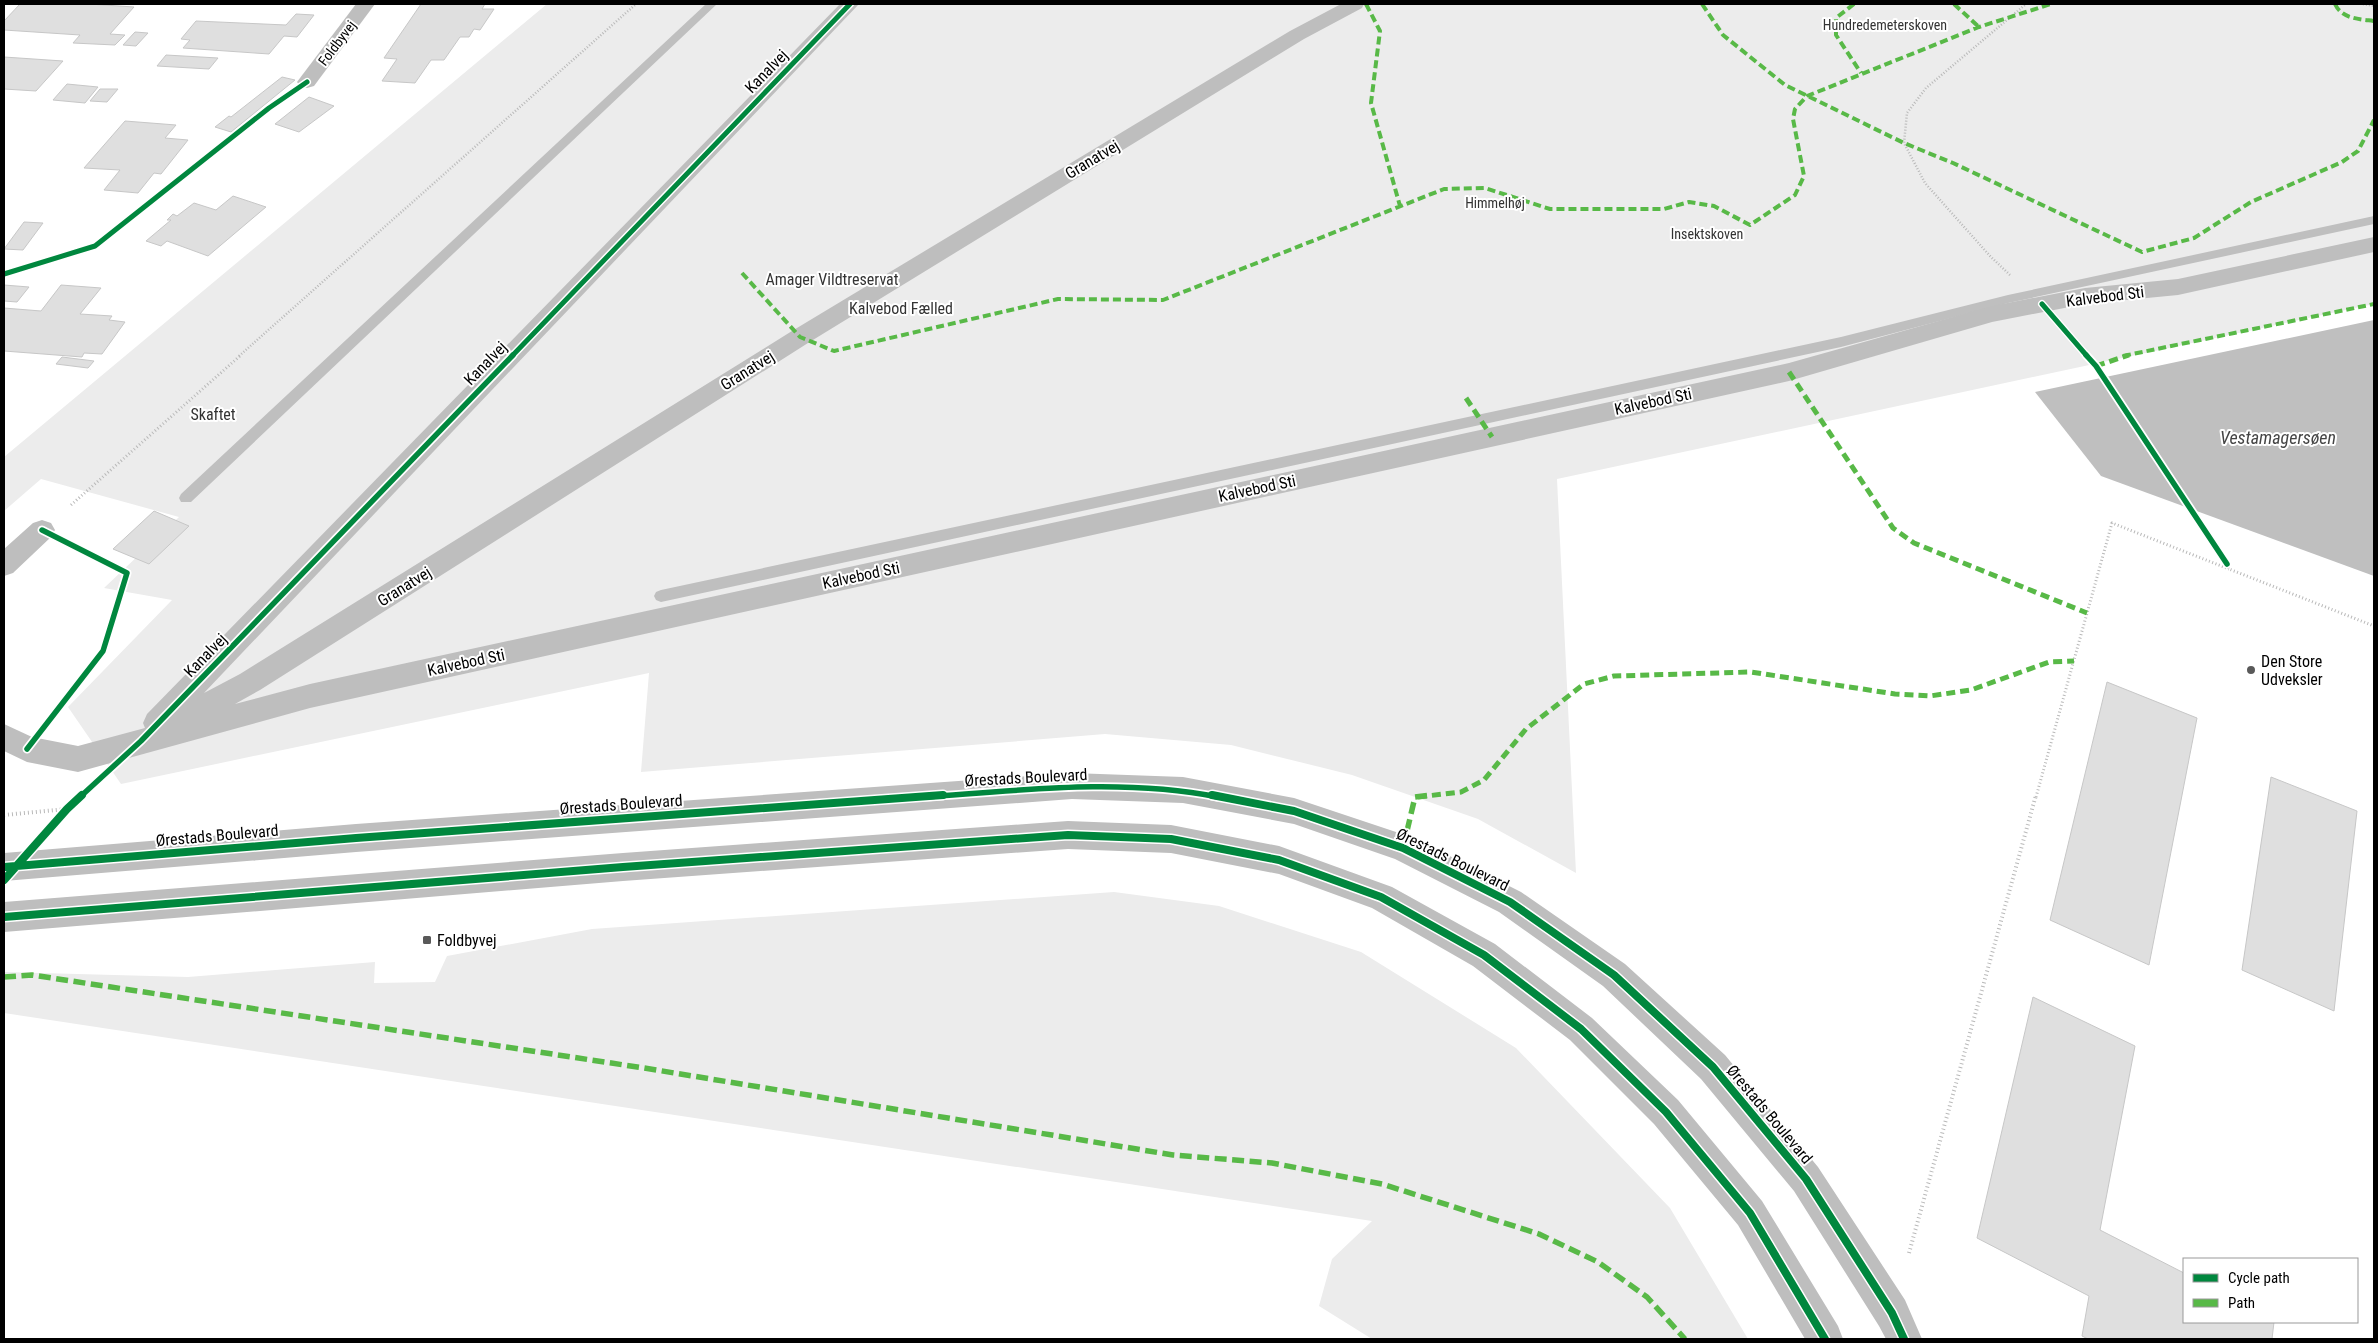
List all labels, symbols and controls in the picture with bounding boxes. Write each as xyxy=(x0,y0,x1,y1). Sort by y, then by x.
street label: Foldbyvej xyxy=(315,17,359,69)
park label: Hundredemeterskoven xyxy=(1823,17,1947,33)
street label: Kanalvej xyxy=(741,46,792,97)
street label: Granatvej xyxy=(1062,136,1123,183)
park label: Himmelhøj xyxy=(1465,195,1525,211)
park label: Insektskoven xyxy=(1671,226,1743,242)
park label: Amager Vildtreservat xyxy=(765,270,899,289)
street label: Kalvebod Sti xyxy=(2065,282,2145,311)
park label: Kalvebod Fælled xyxy=(849,299,953,318)
street label: Kanalvej xyxy=(460,338,511,389)
street label: Granatvej xyxy=(717,347,778,394)
street label: Kalvebod Sti xyxy=(1613,384,1693,419)
park label: Skaftet xyxy=(190,405,236,424)
water label: Vestamagersøen xyxy=(2220,427,2336,448)
street label: Kalvebod Sti xyxy=(1217,471,1297,506)
street label: Kalvebod Sti xyxy=(821,558,901,593)
street label: Granatvej xyxy=(374,563,435,610)
street label: Kanalvej xyxy=(180,630,231,681)
street label: Kalvebod Sti xyxy=(426,645,506,680)
place label: Den Store Udveksler xyxy=(2261,652,2323,689)
marker: Den Store Udveksler xyxy=(2245,664,2257,676)
street label: Ørestads Boulevard xyxy=(964,765,1088,790)
street label: Ørestads Boulevard xyxy=(559,791,683,818)
street label: Ørestads Boulevard xyxy=(155,821,279,850)
street label: Ørestads Boulevard xyxy=(1393,824,1512,895)
place label: Foldbyvej xyxy=(437,931,496,950)
marker: Foldbyvej xyxy=(421,934,433,946)
street label: Ørestads Boulevard xyxy=(1723,1061,1816,1168)
legend xyxy=(2183,1258,2358,1323)
text: Cycle path xyxy=(2228,1269,2290,1287)
text: Path xyxy=(2228,1294,2255,1312)

